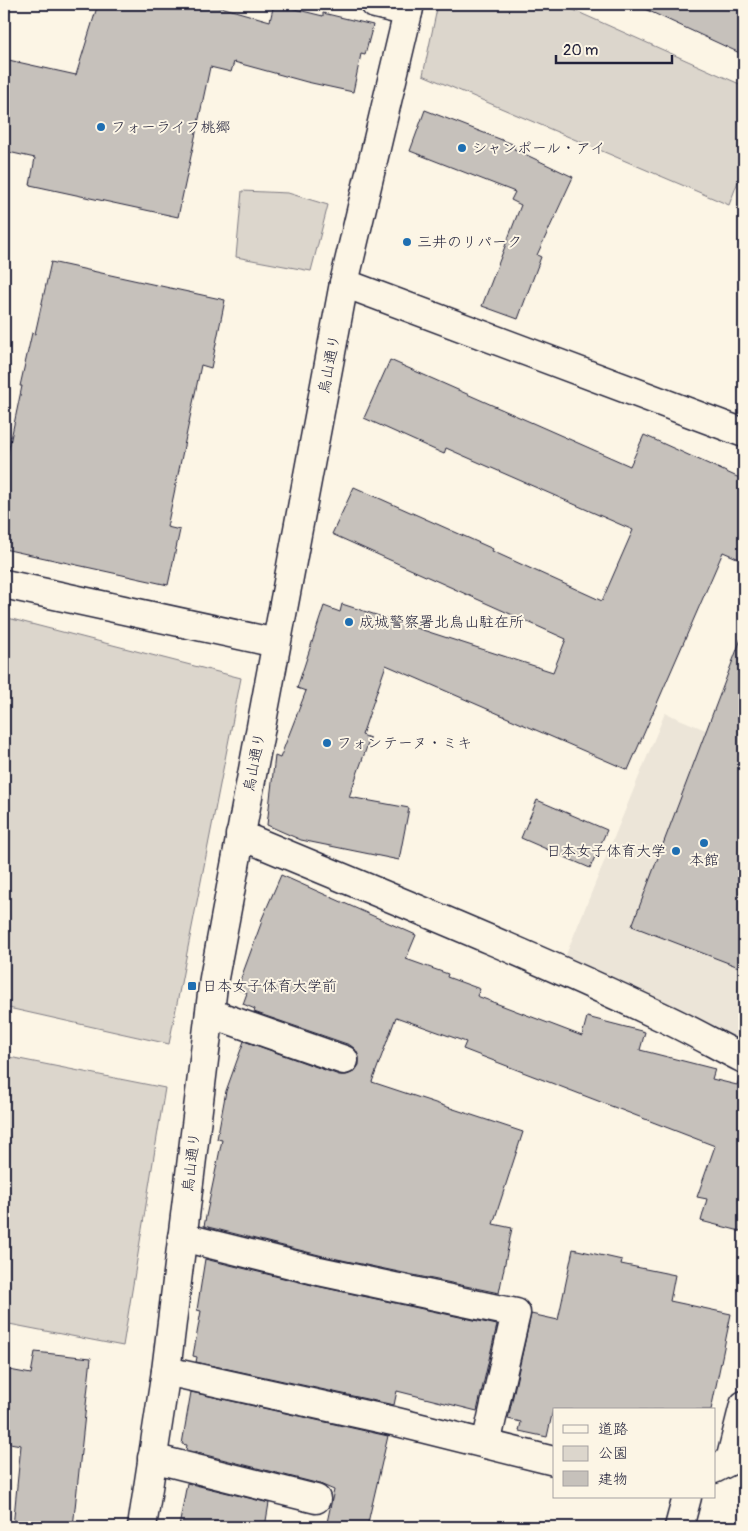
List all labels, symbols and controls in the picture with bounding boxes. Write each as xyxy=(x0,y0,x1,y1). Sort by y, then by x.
scale bar xyxy=(556,32,672,64)
text: 20 m xyxy=(563,41,598,60)
place label: フォーライフ桃郷 xyxy=(111,118,230,137)
marker: フォーライフ桃郷 xyxy=(95,121,107,133)
place label: シャンポール・アイ xyxy=(472,139,605,158)
marker: シャンポール・アイ xyxy=(456,142,468,154)
place label: 三井のリパーク xyxy=(417,233,522,252)
marker: 三井のリパーク xyxy=(401,236,413,248)
street label: 烏山通り xyxy=(314,333,345,395)
place label: 成城警察署北烏山駐在所 xyxy=(359,613,524,632)
marker: 成城警察署北烏山駐在所 xyxy=(343,616,355,628)
street label: 烏山通り xyxy=(239,731,270,793)
place label: フォンテーヌ・ミキ xyxy=(337,734,472,753)
marker: フォンテーヌ・ミキ xyxy=(321,737,333,749)
marker: 本館 xyxy=(698,837,710,849)
place label: 日本女子体育大学 xyxy=(546,842,666,861)
marker: 日本女子体育大学 xyxy=(670,845,682,857)
place label: 本館 xyxy=(689,851,719,870)
place label: 日本女子体育大学前 xyxy=(202,977,337,996)
marker: 日本女子体育大学前 xyxy=(186,980,198,992)
street label: 烏山通り xyxy=(178,1131,205,1193)
legend xyxy=(553,1408,716,1498)
text: 道路 xyxy=(598,1420,628,1439)
text: 公園 xyxy=(598,1444,628,1463)
text: 建物 xyxy=(598,1470,628,1489)

